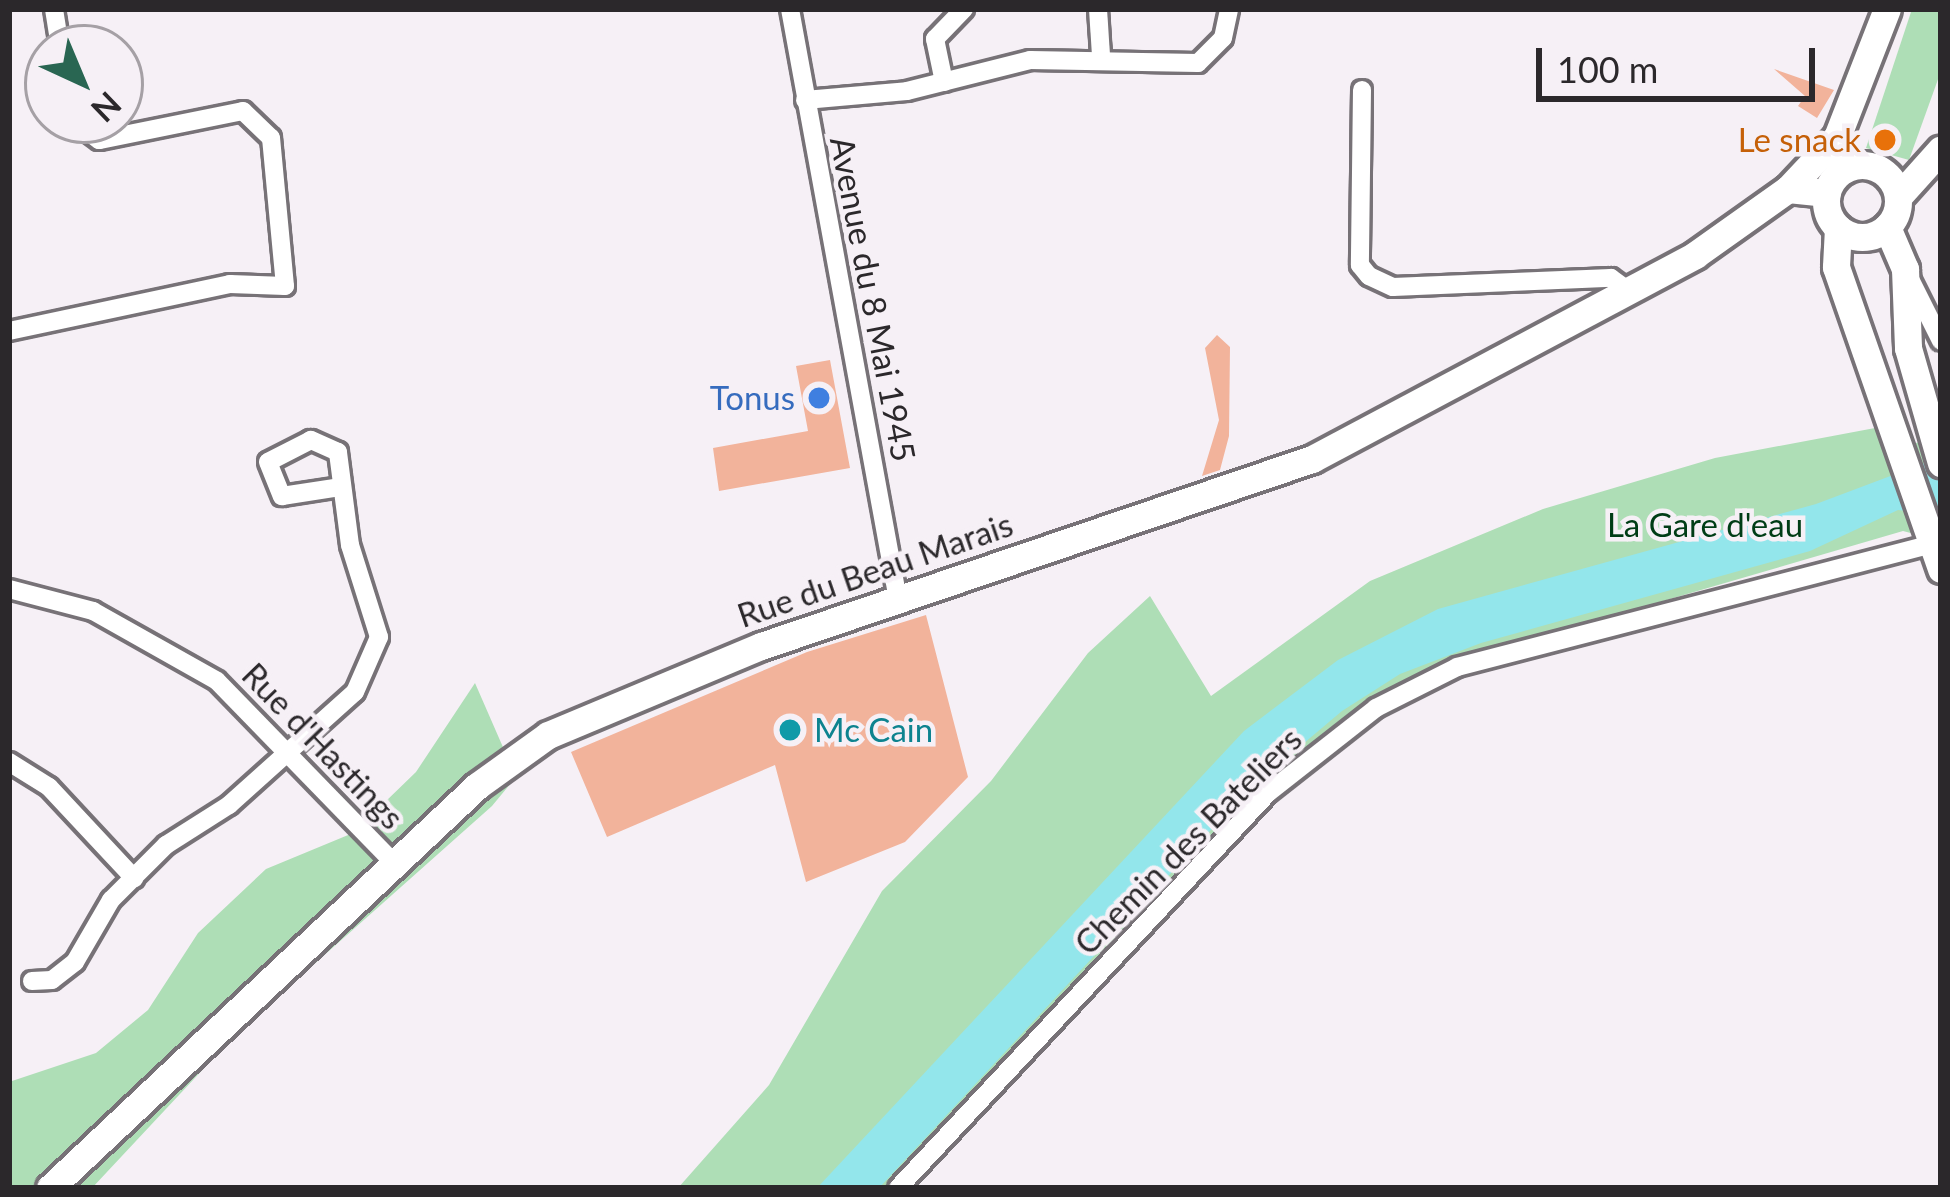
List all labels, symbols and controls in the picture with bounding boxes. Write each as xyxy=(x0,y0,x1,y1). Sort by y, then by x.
north arrow xyxy=(24,24,144,144)
scale bar xyxy=(1542,24,1821,98)
text: 100 m xyxy=(1557,47,1658,91)
text: N xyxy=(84,85,130,131)
place label: Le snack xyxy=(1738,120,1861,160)
marker: Le snack xyxy=(1872,127,1898,153)
street label: Avenue du 8 Mai 1945 xyxy=(822,133,924,465)
place label: Tonus xyxy=(710,378,795,418)
marker: Tonus xyxy=(806,385,832,411)
street label: Rue du Beau Marais xyxy=(732,504,1018,636)
park label: La Gare d'eau xyxy=(1607,505,1803,545)
street label: Rue d'Hastings xyxy=(234,655,412,837)
place label: Mc Cain xyxy=(814,710,933,750)
marker: Mc Cain xyxy=(777,717,803,743)
street label: Chemin des Bateliers xyxy=(1066,719,1310,963)

